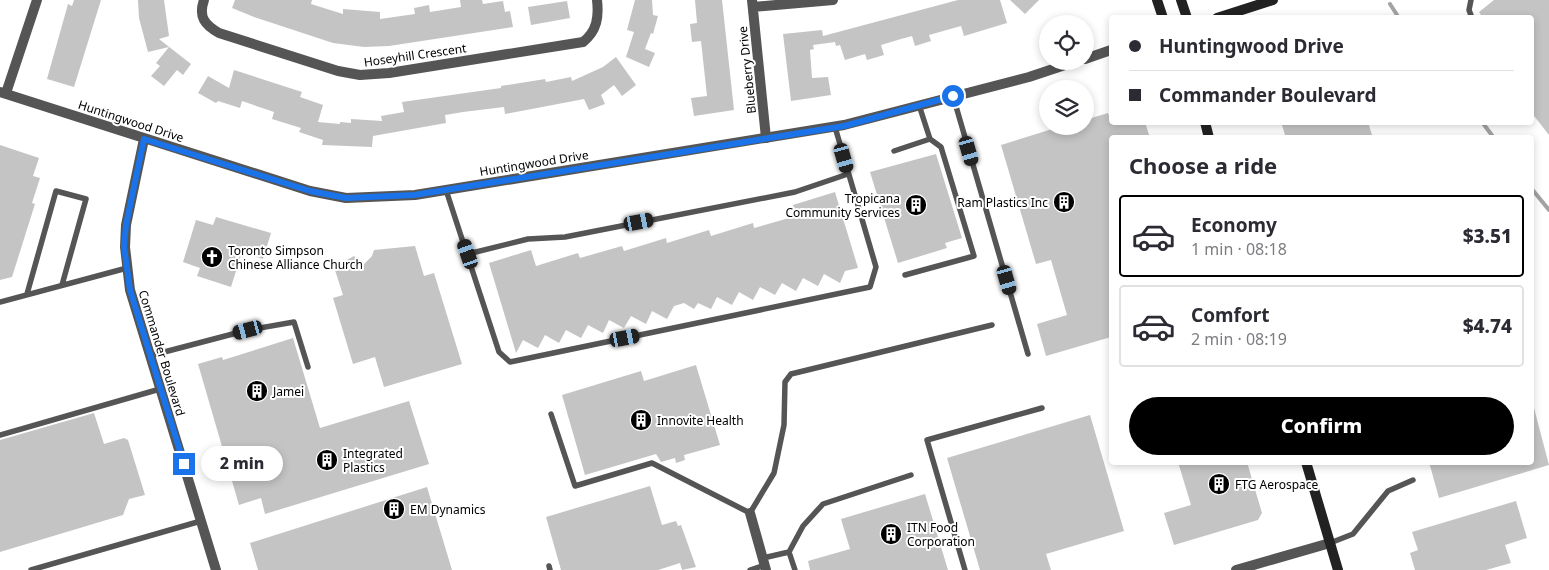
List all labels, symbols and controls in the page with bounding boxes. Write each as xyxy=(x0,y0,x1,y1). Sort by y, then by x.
map controls xyxy=(1039,15,1094,135)
button: locate xyxy=(1039,15,1094,70)
street label: Blueberry Drive xyxy=(734,25,760,115)
text: Huntingwood Drive xyxy=(1159,33,1344,59)
street label: Hoseyhill Crescent xyxy=(363,39,468,71)
button: layers xyxy=(1039,80,1094,135)
text: Commander Boulevard xyxy=(1159,82,1376,108)
route start xyxy=(942,85,964,107)
street label: Huntingwood Drive xyxy=(76,96,186,146)
car xyxy=(957,135,980,167)
car xyxy=(832,142,855,174)
street label: Huntingwood Drive xyxy=(478,146,590,180)
text: Choose a ride xyxy=(1129,150,1277,180)
place label: Tropicana Community Services xyxy=(785,190,900,221)
building icon: Ram Plastics Inc xyxy=(1052,190,1076,214)
building icon: Tropicana Community Services xyxy=(904,193,928,217)
place label: Ram Plastics Inc xyxy=(957,194,1048,211)
car xyxy=(622,212,655,232)
text: Economy xyxy=(1191,212,1277,238)
icon: car xyxy=(1131,214,1176,259)
text: $3.51 xyxy=(1463,223,1512,249)
car xyxy=(456,237,479,271)
text: 1 min · 08:18 xyxy=(1191,238,1287,260)
place label: Toronto Simpson Chinese Alliance Church xyxy=(228,242,363,273)
church icon: Toronto Simpson Chinese Alliance Church xyxy=(200,245,224,269)
car xyxy=(995,264,1018,296)
street label: Commander Boulevard xyxy=(135,288,189,418)
text: Comfort xyxy=(1191,302,1270,328)
icon: car xyxy=(1131,304,1176,349)
text: $4.74 xyxy=(1463,313,1512,339)
car xyxy=(231,319,264,341)
car xyxy=(608,328,641,348)
text: 2 min · 08:19 xyxy=(1191,328,1287,350)
building icon: Jamei xyxy=(245,379,269,403)
place label: Jamei xyxy=(272,383,304,400)
button: Confirm xyxy=(1129,397,1514,455)
building icon: Innovite Health xyxy=(629,408,653,432)
place label: Innovite Health xyxy=(657,412,744,429)
place label: Integrated Plastics xyxy=(343,445,403,476)
callout: 2 min xyxy=(202,446,284,482)
building icon: Integrated Plastics xyxy=(315,448,339,472)
text: 2 min xyxy=(220,452,264,474)
route end xyxy=(173,453,195,475)
building icon: FTG Aerospace xyxy=(1207,472,1231,496)
place label: FTG Aerospace xyxy=(1235,476,1319,493)
building icon: EM Dynamics xyxy=(382,497,406,521)
place label: EM Dynamics xyxy=(410,501,486,518)
place label: ITN Food Corporation xyxy=(907,519,975,550)
building icon: ITN Food Corporation xyxy=(879,522,903,546)

